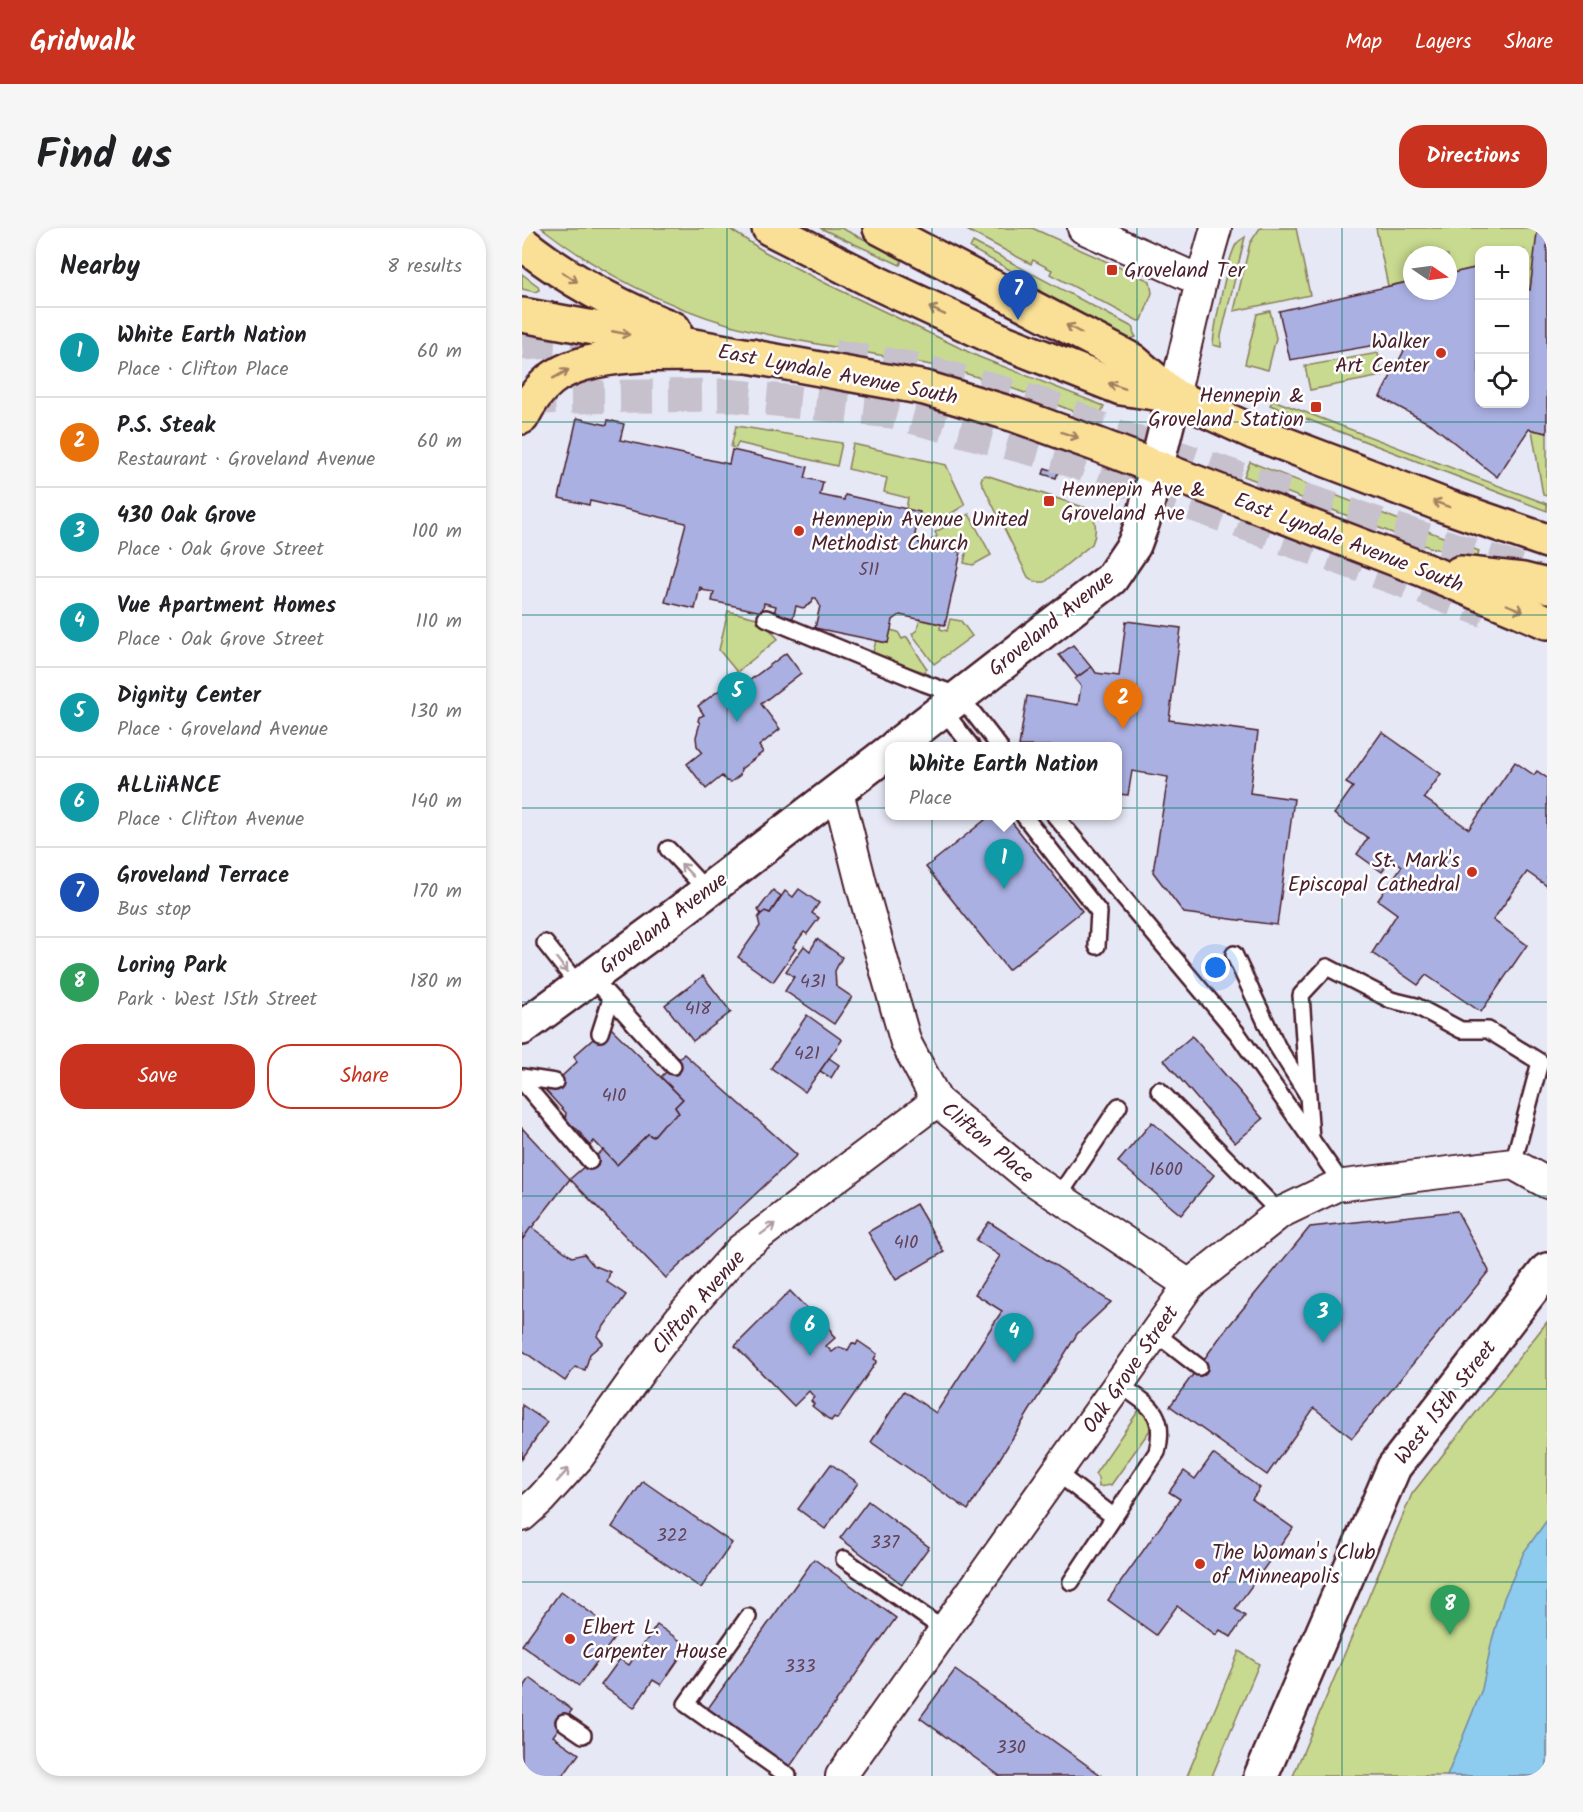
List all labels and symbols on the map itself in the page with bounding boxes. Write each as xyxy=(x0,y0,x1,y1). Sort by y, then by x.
north arrow xyxy=(1403,246,1457,300)
place label: Groveland Ter xyxy=(1124,255,1245,288)
marker: Groveland Ter xyxy=(1105,263,1119,277)
pin: 7 xyxy=(998,270,1038,320)
one-way arrow xyxy=(561,271,577,283)
one-way arrow xyxy=(928,304,946,316)
one-way arrow xyxy=(1065,323,1083,335)
place label: Walker Art Center xyxy=(1335,326,1430,383)
one-way arrow xyxy=(610,328,630,339)
street label: East Lyndale Avenue South xyxy=(715,336,961,415)
marker: Walker Art Center xyxy=(1434,346,1448,360)
one-way arrow xyxy=(552,368,569,380)
one-way arrow xyxy=(1108,379,1127,390)
place label: Hennepin & Groveland Station xyxy=(1148,380,1304,437)
marker: Hennepin & Groveland Station xyxy=(1309,400,1323,414)
one-way arrow xyxy=(1060,430,1079,441)
place label: Hennepin Ave & Groveland Ave xyxy=(1061,474,1205,531)
street label: East Lyndale Avenue South xyxy=(1229,484,1468,603)
marker: Hennepin Ave & Groveland Ave xyxy=(1042,494,1056,508)
one-way arrow xyxy=(1432,498,1451,509)
place label: Hennepin Avenue United Methodist Church xyxy=(811,504,1029,561)
marker: Hennepin Avenue United Methodist Church xyxy=(792,524,806,538)
house number: 511 xyxy=(859,556,879,585)
street label: Groveland Avenue xyxy=(982,562,1123,686)
one-way arrow xyxy=(1505,603,1523,614)
pin: 5 xyxy=(718,672,756,722)
pin: 2 xyxy=(1104,680,1142,729)
pin: 1 xyxy=(984,840,1024,889)
place label: St. Mark's Episcopal Cathedral xyxy=(1288,845,1460,902)
one-way arrow xyxy=(680,863,694,878)
street label: Groveland Avenue xyxy=(592,864,736,984)
marker: St. Mark's Episcopal Cathedral xyxy=(1465,865,1479,879)
your location xyxy=(1201,953,1230,982)
one-way arrow xyxy=(555,956,568,972)
house number: 431 xyxy=(800,968,826,997)
house number: 418 xyxy=(685,995,711,1024)
house number: 421 xyxy=(794,1040,820,1069)
house number: 410 xyxy=(602,1082,626,1111)
street label: Clifton Place xyxy=(933,1094,1041,1192)
house number: 1600 xyxy=(1149,1156,1183,1185)
one-way arrow xyxy=(759,1223,775,1235)
house number: 410 xyxy=(894,1229,918,1258)
street label: Clifton Avenue xyxy=(644,1243,754,1363)
pin: 3 xyxy=(1304,1294,1342,1343)
street label: Oak Grove Street xyxy=(1075,1298,1188,1441)
pin: 6 xyxy=(790,1306,830,1356)
pin: 4 xyxy=(994,1314,1034,1363)
street label: West 15th Street xyxy=(1387,1333,1506,1472)
one-way arrow xyxy=(556,1468,570,1483)
house number: 322 xyxy=(656,1522,688,1551)
house number: 337 xyxy=(871,1529,900,1558)
place label: The Woman's Club of Minneapolis xyxy=(1212,1537,1375,1594)
marker: The Woman's Club of Minneapolis xyxy=(1193,1557,1207,1571)
pin: 8 xyxy=(1430,1586,1470,1635)
place label: Elbert L. Carpenter House xyxy=(582,1612,728,1669)
marker: Elbert L. Carpenter House xyxy=(563,1632,577,1646)
house number: 333 xyxy=(785,1653,815,1682)
house number: 330 xyxy=(996,1734,1026,1763)

